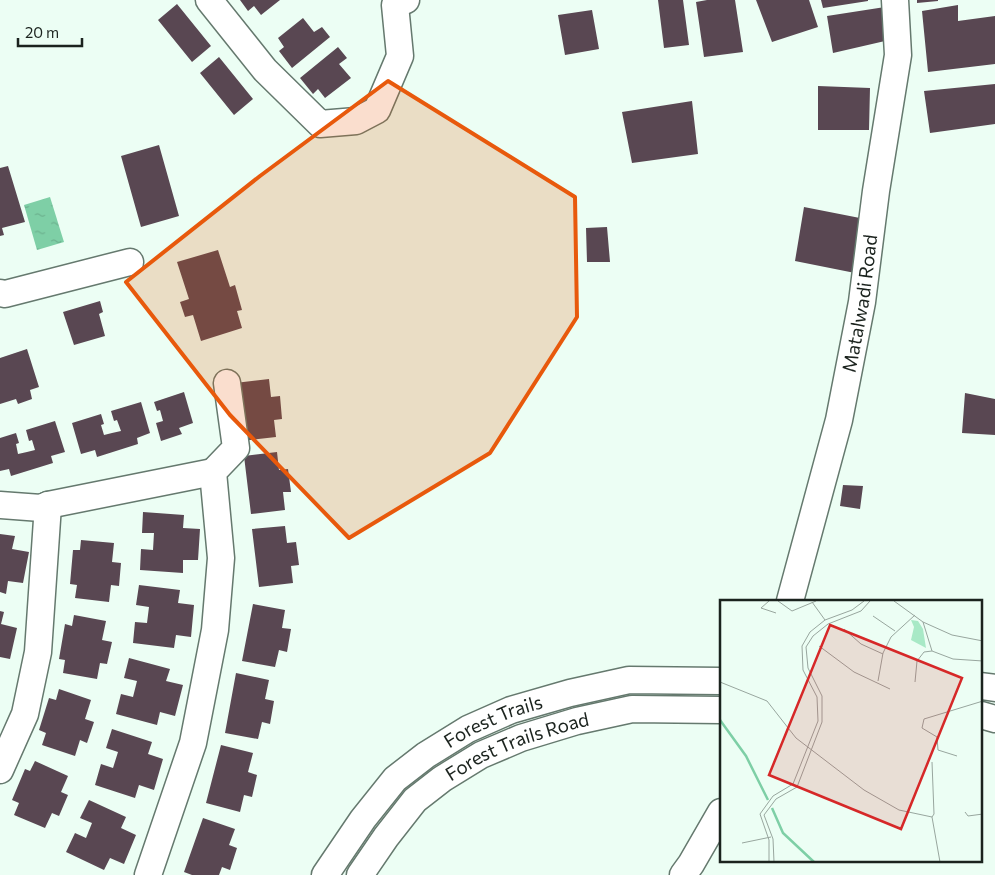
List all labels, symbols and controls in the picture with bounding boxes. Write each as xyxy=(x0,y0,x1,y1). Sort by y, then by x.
scale bar xyxy=(18,15,81,47)
text: 20 m xyxy=(25,23,59,41)
street label: Matalwadi Road xyxy=(837,233,881,374)
inset map xyxy=(720,600,982,862)
street label: Forest Trails xyxy=(439,690,545,752)
street label: Forest Trails Road xyxy=(441,707,591,785)

